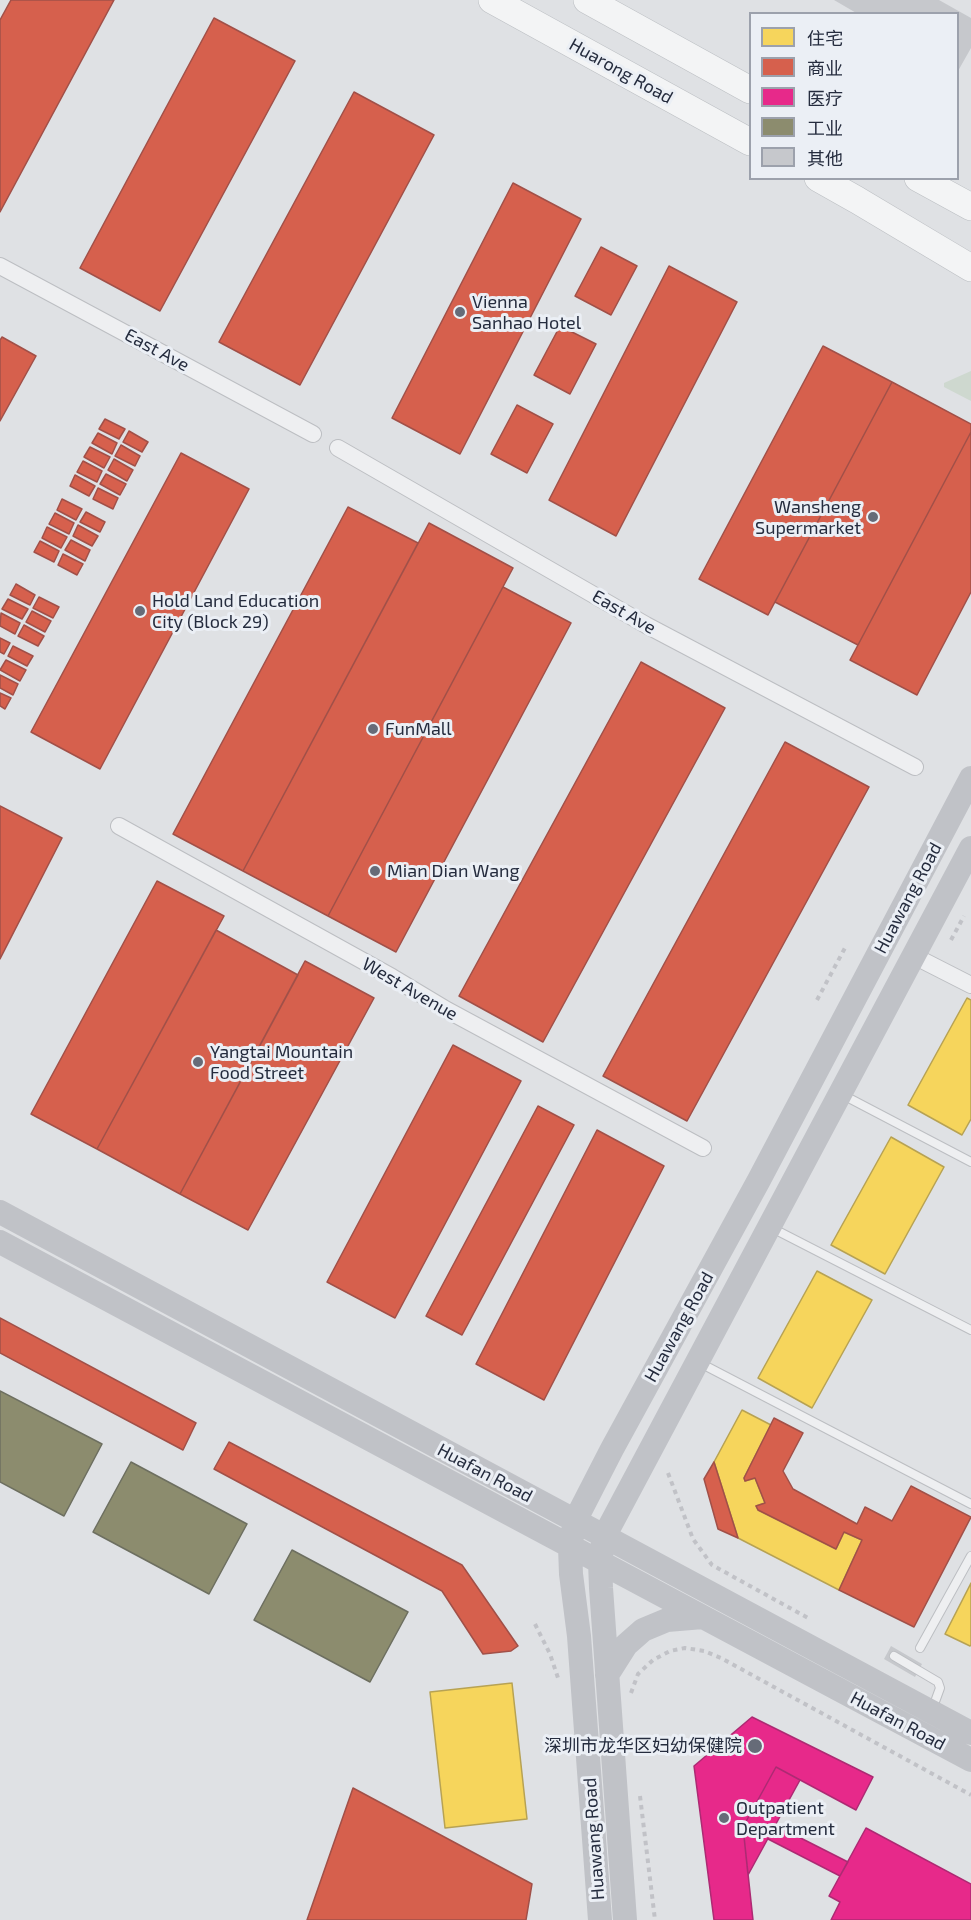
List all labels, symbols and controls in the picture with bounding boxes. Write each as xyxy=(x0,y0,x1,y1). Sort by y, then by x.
legend xyxy=(749,12,959,180)
text: 住宅 xyxy=(807,27,843,49)
street label: Huarong Road xyxy=(565,34,677,108)
text: 商业 xyxy=(807,57,843,79)
text: 医疗 xyxy=(807,87,843,109)
text: 工业 xyxy=(807,117,843,139)
text: 其他 xyxy=(807,147,843,169)
place label: Vienna Sanhao Hotel xyxy=(472,291,581,334)
marker: Vienna Sanhao Hotel xyxy=(453,305,467,319)
street label: East Ave xyxy=(121,324,193,376)
place label: Wansheng Supermarket xyxy=(755,496,861,538)
marker: Wansheng Supermarket xyxy=(866,510,880,524)
street label: East Ave xyxy=(588,585,660,639)
place label: Hold Land Education City (Block 29) xyxy=(152,590,319,632)
marker: Hold Land Education City (Block 29) xyxy=(133,604,147,618)
place label: FunMall xyxy=(385,718,451,740)
marker: FunMall xyxy=(366,722,380,736)
street label: Huawang Road xyxy=(870,839,946,957)
place label: Mian Dian Wang xyxy=(387,860,520,882)
marker: Mian Dian Wang xyxy=(368,864,382,878)
street label: West Avenue xyxy=(358,953,462,1025)
place label: Yangtai Mountain Food Street xyxy=(210,1041,353,1084)
marker: Yangtai Mountain Food Street xyxy=(191,1055,205,1069)
street label: Huawang Road xyxy=(640,1268,718,1386)
street label: Huafan Road xyxy=(434,1439,536,1507)
street label: Huafan Road xyxy=(847,1687,949,1755)
place label: 深圳市龙华区妇幼保健院 xyxy=(544,1735,742,1757)
marker: 深圳市龙华区妇幼保健院 xyxy=(746,1737,764,1755)
street label: Huawang Road xyxy=(579,1777,609,1901)
place label: Outpatient Department xyxy=(736,1797,835,1840)
marker: Outpatient Department xyxy=(717,1811,731,1825)

